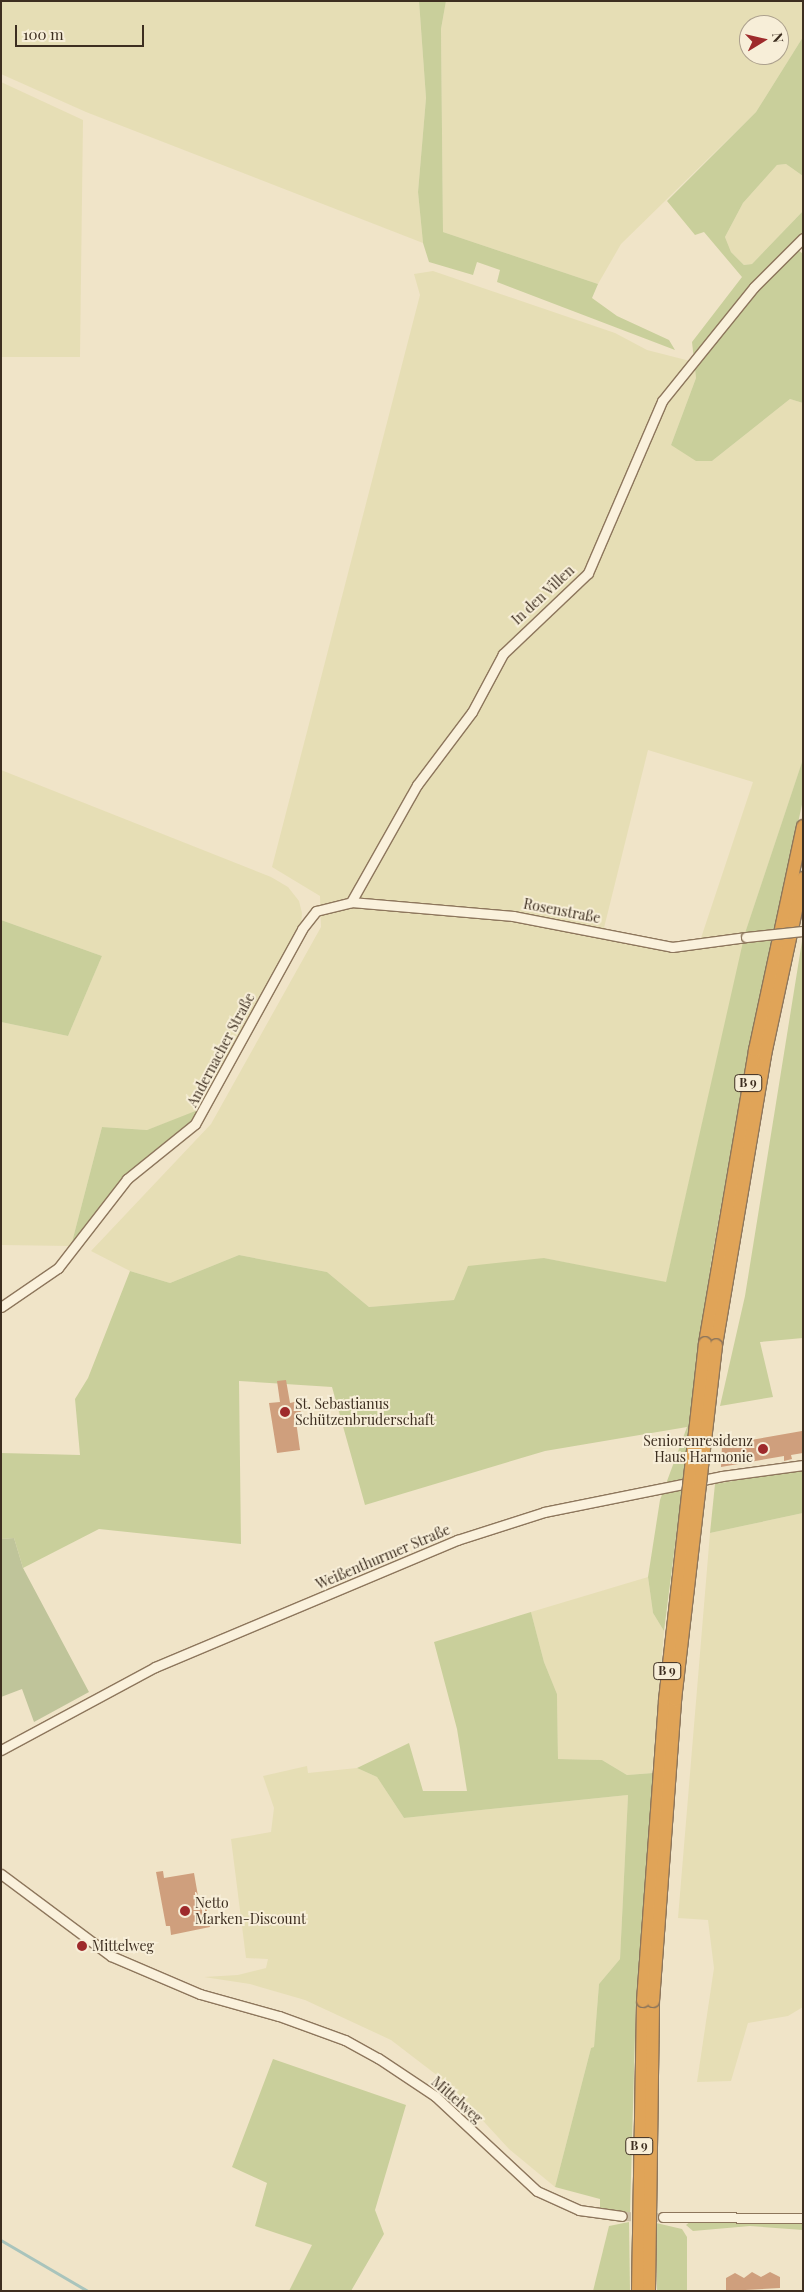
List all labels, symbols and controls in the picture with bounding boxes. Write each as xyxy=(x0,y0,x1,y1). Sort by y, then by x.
scale bar xyxy=(18,15,146,47)
north arrow xyxy=(739,15,789,65)
text: 100 m xyxy=(23,24,64,44)
text: N xyxy=(768,31,788,44)
street label: In den Villen xyxy=(508,562,578,628)
street label: Rosenstraße xyxy=(522,895,602,927)
street label: Andernacher Straße xyxy=(184,990,258,1110)
road number: B 9 xyxy=(734,1074,762,1092)
place label: St. Sebastianus Schützenbruderschaft xyxy=(295,1396,434,1428)
marker: St. Sebastianus Schützenbruderschaft xyxy=(279,1406,291,1418)
place label: Seniorenresidenz Haus Harmonie xyxy=(643,1433,753,1465)
marker: Seniorenresidenz Haus Harmonie xyxy=(757,1443,769,1455)
street label: Weißenthurmer Straße xyxy=(313,1521,453,1593)
road number: B 9 xyxy=(653,1662,681,1680)
place label: Netto Marken-Discount xyxy=(195,1895,306,1928)
marker: Netto Marken-Discount xyxy=(179,1905,191,1917)
place label: Mittelweg xyxy=(92,1938,154,1954)
marker: Mittelweg xyxy=(76,1940,88,1952)
street label: Mittelweg xyxy=(428,2073,486,2127)
road number: B 9 xyxy=(625,2136,653,2156)

